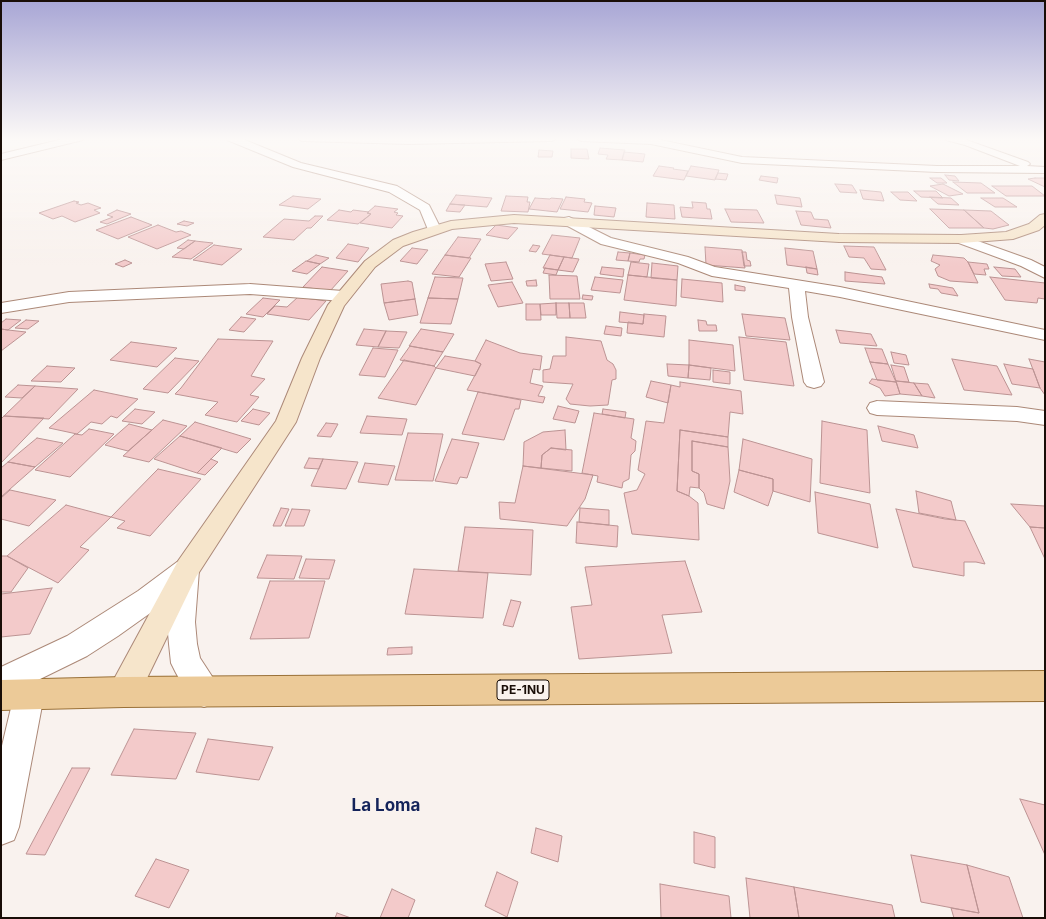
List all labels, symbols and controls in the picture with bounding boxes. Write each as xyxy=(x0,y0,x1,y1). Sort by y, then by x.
road number: PE-1NU xyxy=(497,680,549,700)
district label: La Loma xyxy=(352,796,420,816)

